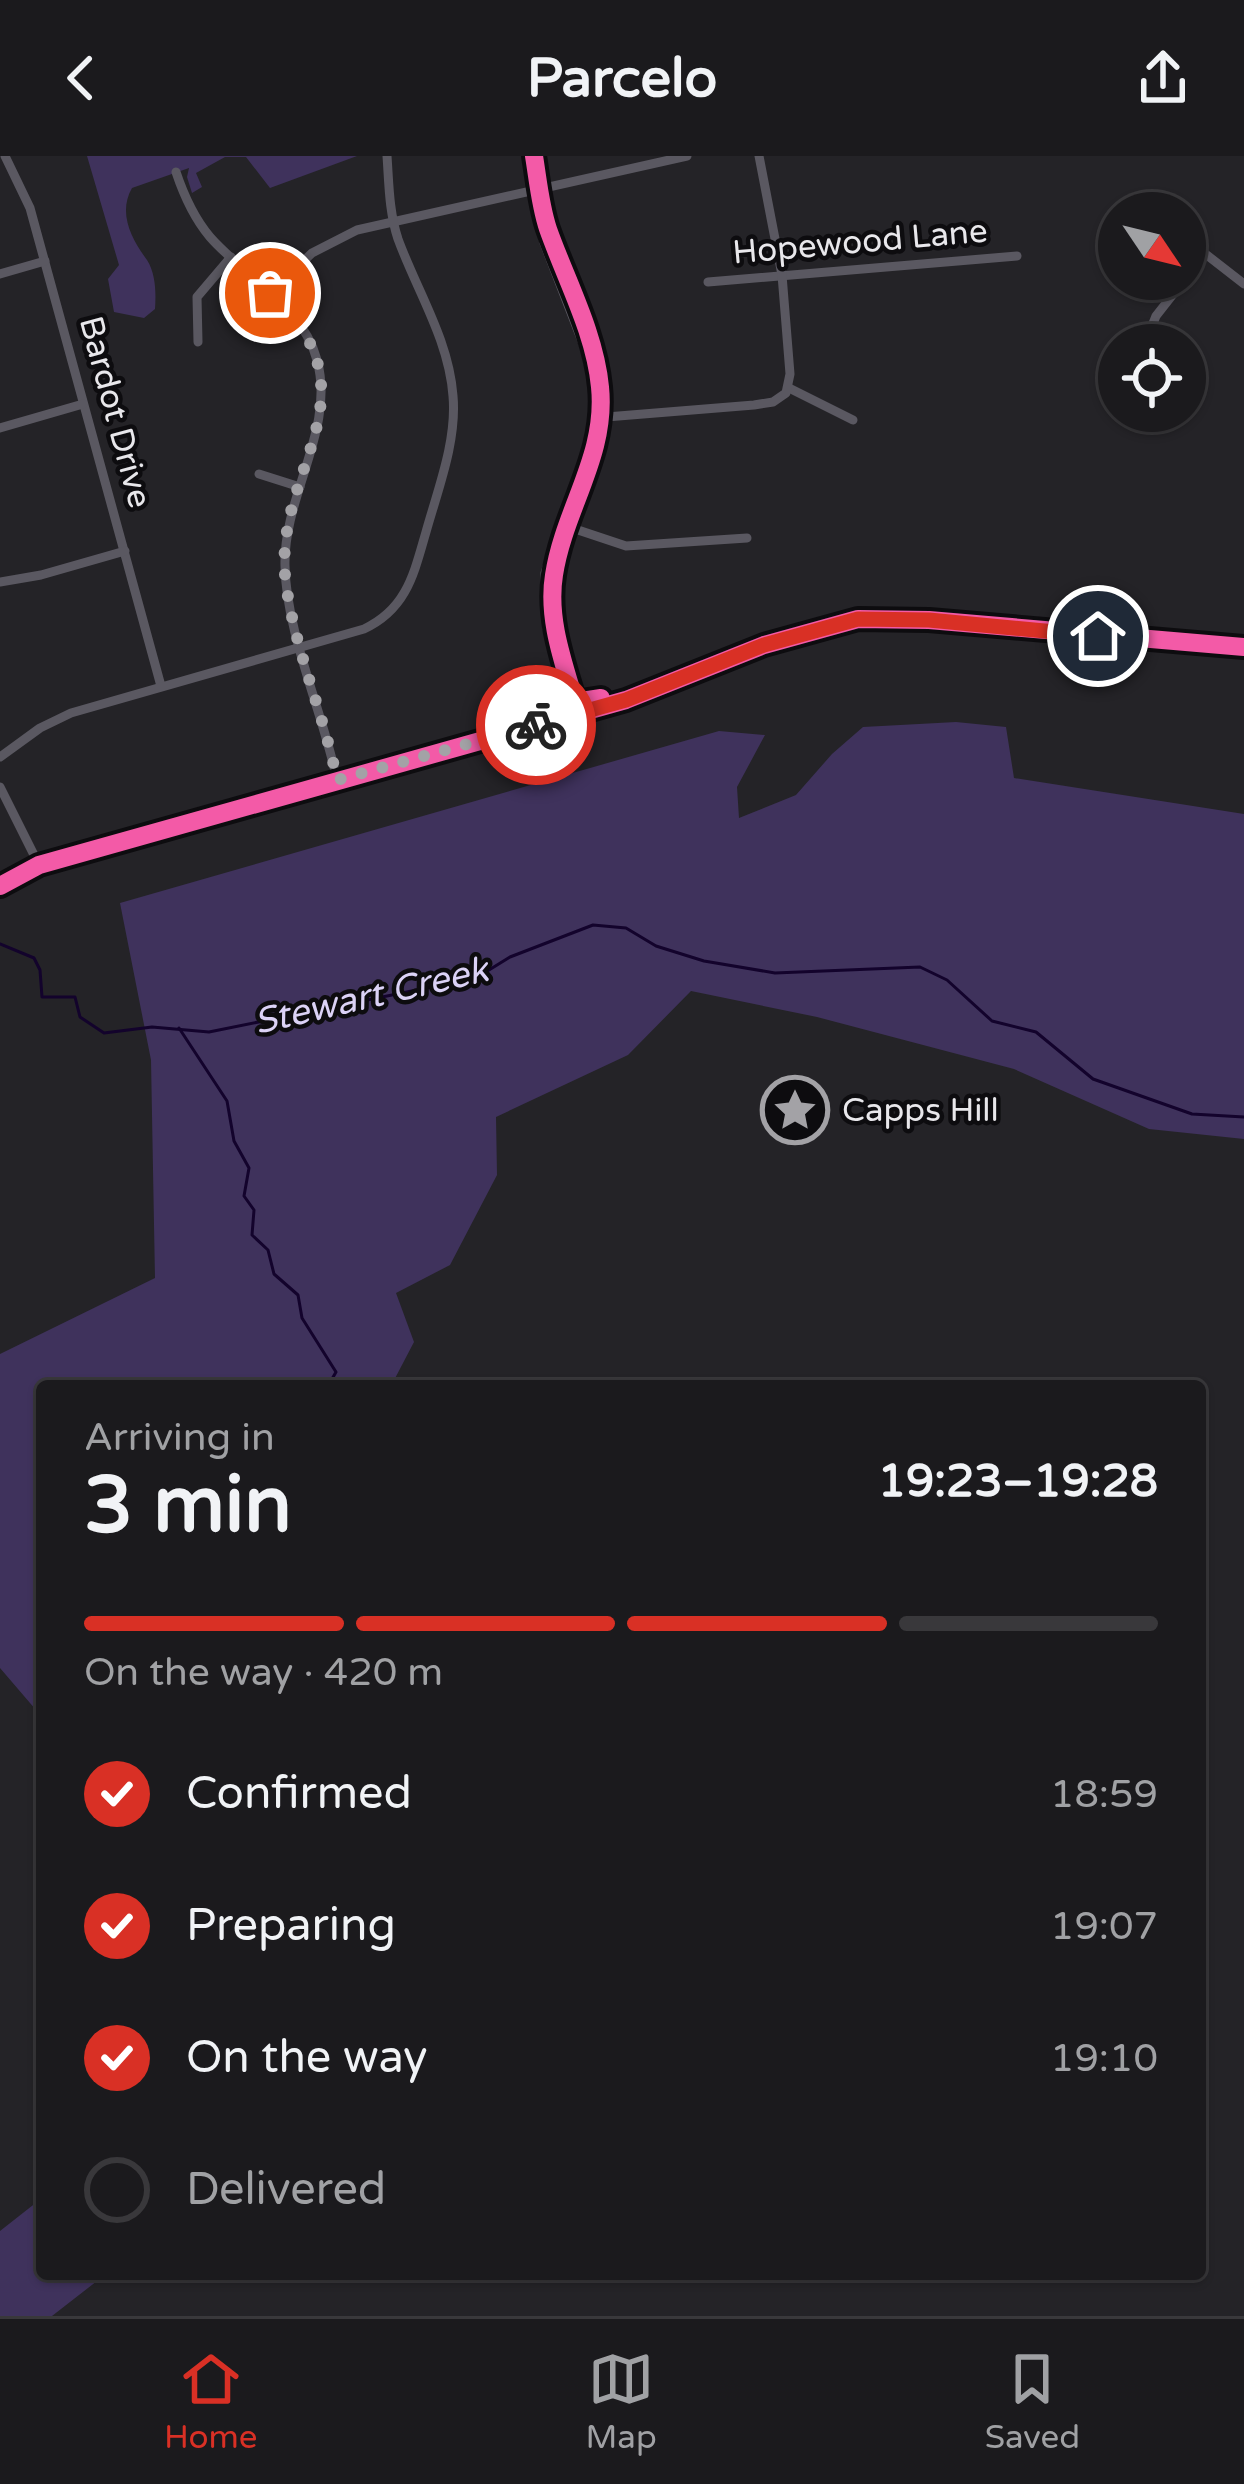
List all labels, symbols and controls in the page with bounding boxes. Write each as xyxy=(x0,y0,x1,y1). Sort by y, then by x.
icon: back xyxy=(48,45,114,111)
icon: share xyxy=(1130,45,1196,111)
text: Parcelo xyxy=(527,46,717,111)
north arrow xyxy=(1098,192,1206,300)
map controls xyxy=(1098,192,1206,432)
street label: Hopewood Lane xyxy=(731,211,989,273)
pin xyxy=(219,242,321,344)
icon: bag xyxy=(237,260,303,326)
street label: Bardot Drive xyxy=(71,312,159,512)
button: locate xyxy=(1098,324,1206,432)
pin xyxy=(1047,585,1149,687)
icon: home xyxy=(1065,603,1131,669)
courier xyxy=(476,665,596,785)
icon: bike xyxy=(503,692,569,758)
water label: Stewart Creek xyxy=(250,948,495,1044)
place icon: Capps Hill xyxy=(760,1075,830,1145)
place label: Capps Hill xyxy=(842,1091,999,1130)
text: Arriving in xyxy=(84,1414,275,1461)
text: 19:23–19:28 xyxy=(878,1455,1158,1509)
text: 3 min xyxy=(84,1459,292,1553)
text: On the way · 420 m xyxy=(84,1649,443,1696)
icon: check xyxy=(84,1761,150,1827)
text: Confirmed xyxy=(186,1767,412,1821)
text: 18:59 xyxy=(1050,1771,1158,1818)
icon: check xyxy=(84,1893,150,1959)
text: Preparing xyxy=(186,1899,396,1953)
text: 19:07 xyxy=(1050,1903,1158,1950)
icon: check xyxy=(84,2025,150,2091)
text: On the way xyxy=(186,2031,427,2085)
text: 19:10 xyxy=(1050,2035,1158,2082)
text: Delivered xyxy=(186,2163,386,2217)
tab: Home xyxy=(164,2346,257,2457)
tab: Map xyxy=(585,2346,657,2457)
tab: Saved xyxy=(985,2346,1080,2457)

